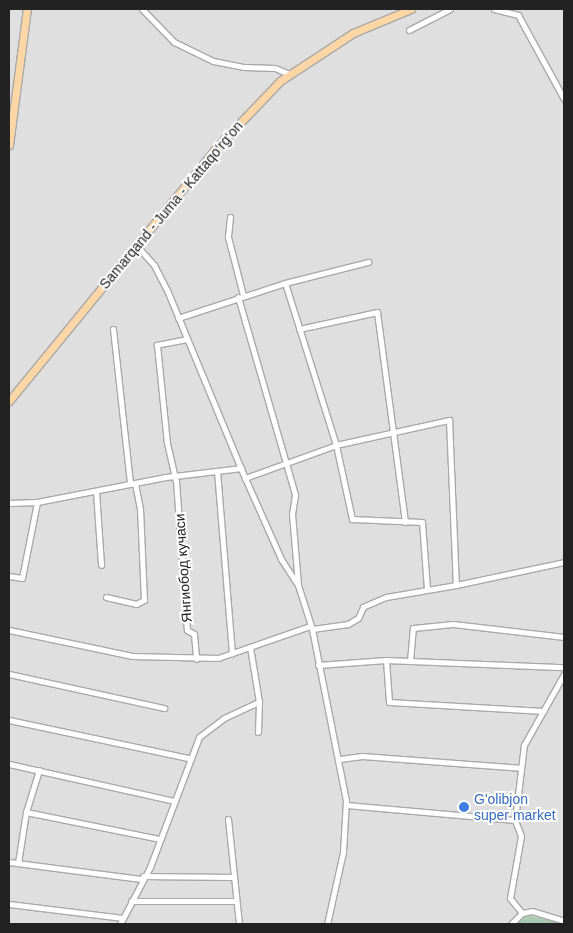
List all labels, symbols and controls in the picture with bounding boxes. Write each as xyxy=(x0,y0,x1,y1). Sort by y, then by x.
street label: Samarqand - Juma - Kattaqo‘rg‘on xyxy=(96,118,246,292)
street label: Янгиобод кучаси xyxy=(171,513,195,623)
place label: G'olibjon super market xyxy=(474,791,556,824)
marker: G'olibjon super market xyxy=(458,801,470,813)

